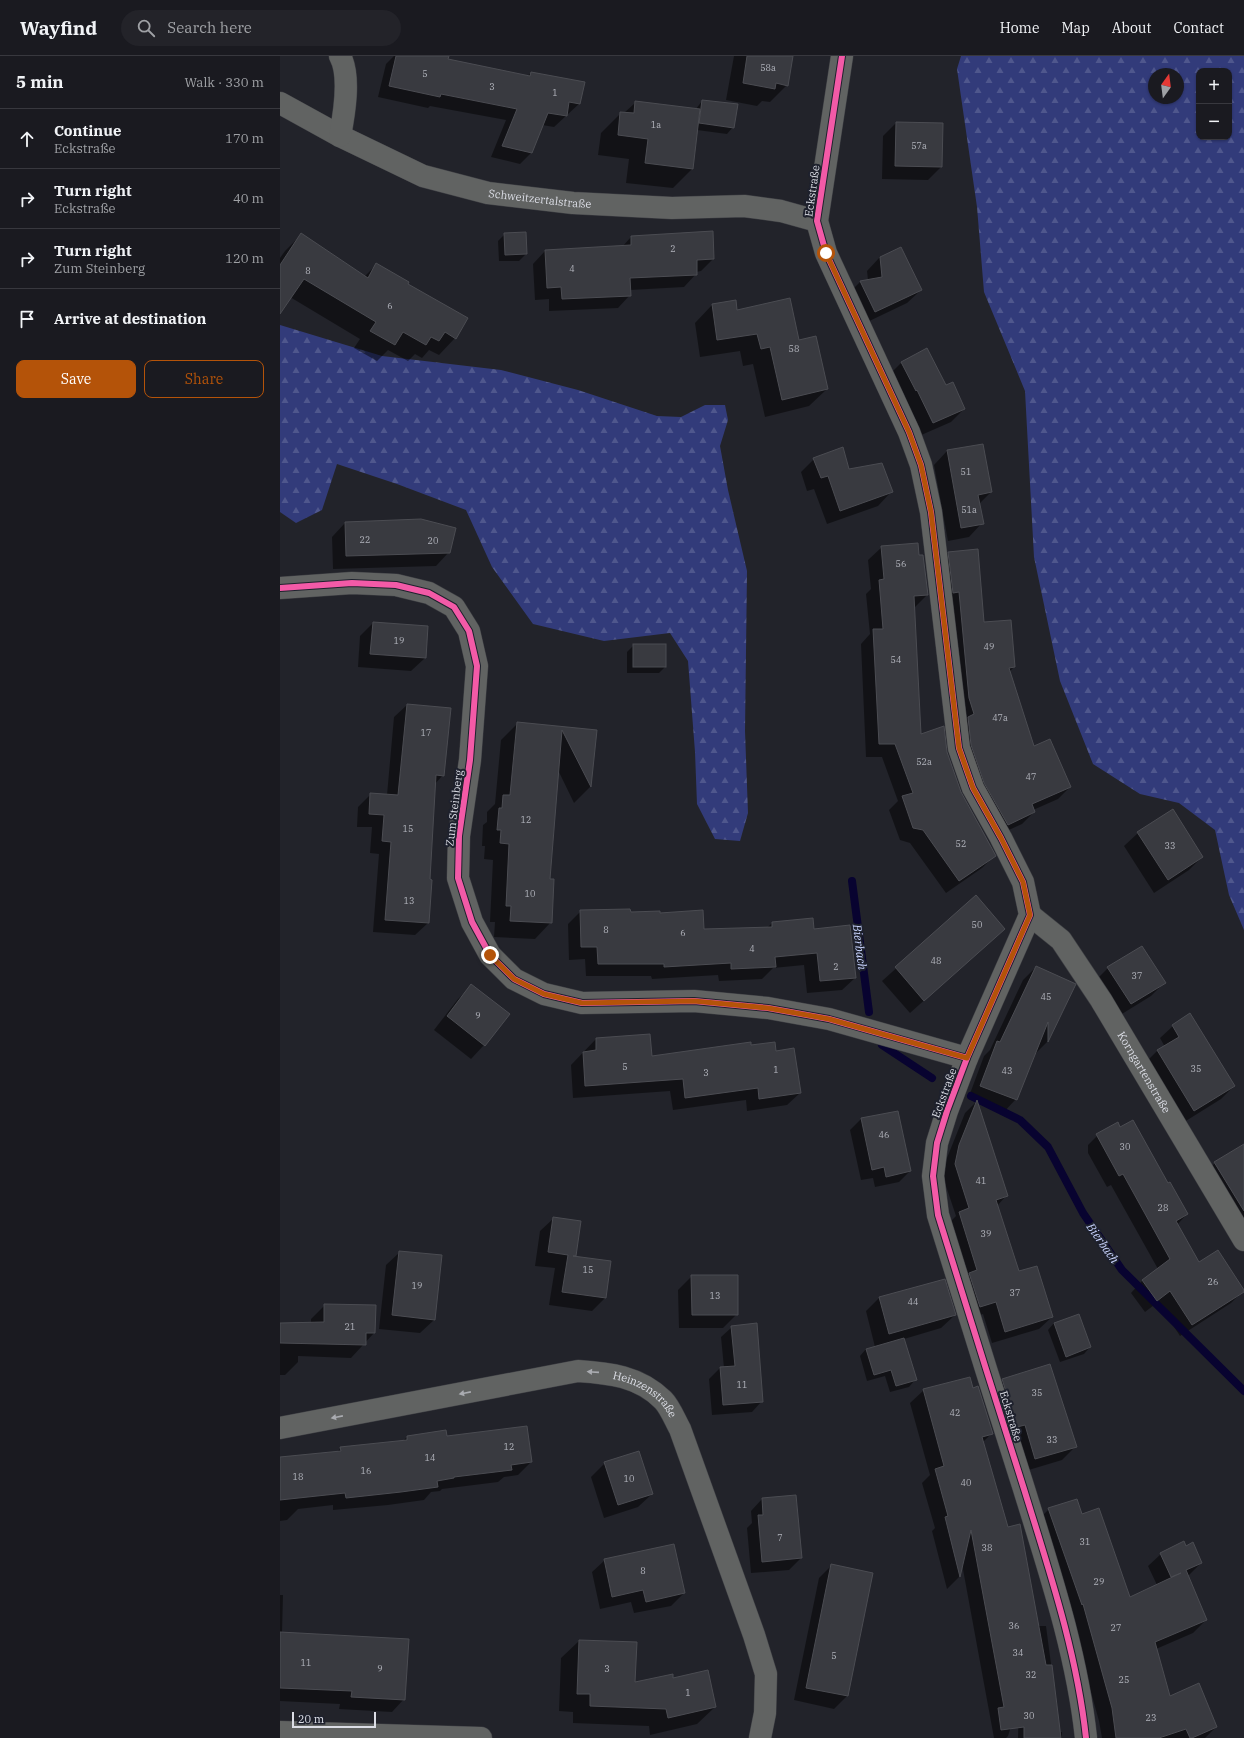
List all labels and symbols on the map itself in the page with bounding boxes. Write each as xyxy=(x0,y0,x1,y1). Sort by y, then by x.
house number: 58a xyxy=(760,62,776,73)
house number: 5 xyxy=(422,68,428,79)
north arrow xyxy=(1148,68,1184,104)
house number: 3 xyxy=(489,81,495,92)
house number: 1 xyxy=(552,87,558,98)
house number: 1a xyxy=(651,119,661,130)
house number: 57a xyxy=(911,140,927,151)
street label: Eckstraße xyxy=(801,164,823,218)
street label: Schweitzertalstraße xyxy=(488,186,592,211)
house number: 2 xyxy=(670,243,676,254)
route start xyxy=(817,244,835,262)
house number: 4 xyxy=(569,263,575,274)
house number: 8 xyxy=(305,265,311,276)
house number: 6 xyxy=(387,300,393,311)
house number: 58 xyxy=(789,343,799,354)
house number: 51 xyxy=(961,466,971,477)
house number: 51a xyxy=(961,504,977,515)
house number: 22 xyxy=(360,534,370,545)
house number: 20 xyxy=(428,535,438,546)
house number: 56 xyxy=(896,558,906,569)
house number: 19 xyxy=(394,635,404,646)
house number: 49 xyxy=(984,641,994,652)
house number: 54 xyxy=(891,654,901,665)
house number: 47a xyxy=(992,712,1008,723)
house number: 17 xyxy=(421,727,431,738)
house number: 52a xyxy=(916,756,932,767)
street label: Zum Steinberg xyxy=(442,769,466,847)
house number: 47 xyxy=(1026,771,1036,782)
house number: 12 xyxy=(521,814,531,825)
house number: 15 xyxy=(403,823,413,834)
house number: 52 xyxy=(956,838,966,849)
house number: 33 xyxy=(1165,840,1175,851)
house number: 10 xyxy=(525,888,535,899)
house number: 13 xyxy=(404,895,414,906)
house number: 50 xyxy=(972,919,982,930)
water label: Bierbach xyxy=(850,922,870,971)
house number: 8 xyxy=(603,924,609,935)
house number: 6 xyxy=(680,927,686,938)
house number: 4 xyxy=(749,943,755,954)
route end xyxy=(481,946,499,964)
house number: 48 xyxy=(931,955,941,966)
house number: 2 xyxy=(833,961,839,972)
house number: 37 xyxy=(1132,970,1142,981)
house number: 45 xyxy=(1041,991,1051,1002)
house number: 9 xyxy=(475,1010,481,1021)
street label: Korngartenstraße xyxy=(1114,1029,1174,1116)
house number: 5 xyxy=(622,1061,628,1072)
house number: 35 xyxy=(1191,1063,1201,1074)
house number: 1 xyxy=(773,1064,779,1075)
house number: 43 xyxy=(1002,1065,1012,1076)
street label: Eckstraße xyxy=(929,1066,960,1120)
house number: 3 xyxy=(703,1067,709,1078)
house number: 46 xyxy=(879,1129,889,1140)
house number: 30 xyxy=(1120,1141,1130,1152)
house number: 41 xyxy=(976,1175,986,1186)
house number: 28 xyxy=(1158,1202,1168,1213)
water label: Bierbach xyxy=(1083,1219,1123,1266)
house number: 39 xyxy=(981,1228,991,1239)
house number: 15 xyxy=(583,1264,593,1275)
house number: 26 xyxy=(1208,1276,1218,1287)
house number: 19 xyxy=(412,1280,422,1291)
house number: 37 xyxy=(1010,1287,1020,1298)
house number: 13 xyxy=(710,1290,720,1301)
house number: 44 xyxy=(908,1296,918,1307)
house number: 21 xyxy=(345,1321,355,1332)
street label: Heinzenstraße xyxy=(612,1368,680,1420)
one-way arrow xyxy=(587,1369,599,1376)
house number: 11 xyxy=(737,1379,747,1390)
house number: 35 xyxy=(1032,1387,1042,1398)
street label: Eckstraße xyxy=(997,1389,1025,1443)
one-way arrow xyxy=(459,1390,471,1396)
house number: 42 xyxy=(950,1407,960,1418)
one-way arrow xyxy=(331,1414,343,1420)
house number: 33 xyxy=(1047,1434,1057,1445)
house number: 12 xyxy=(504,1441,514,1452)
house number: 14 xyxy=(425,1452,435,1463)
house number: 16 xyxy=(361,1465,371,1476)
house number: 18 xyxy=(293,1471,303,1482)
house number: 10 xyxy=(624,1473,634,1484)
house number: 40 xyxy=(961,1477,971,1488)
house number: 7 xyxy=(777,1532,783,1543)
house number: 31 xyxy=(1080,1536,1090,1547)
house number: 38 xyxy=(982,1542,992,1553)
house number: 8 xyxy=(640,1565,646,1576)
house number: 29 xyxy=(1094,1576,1104,1587)
house number: 36 xyxy=(1009,1620,1019,1631)
house number: 27 xyxy=(1111,1622,1121,1633)
house number: 34 xyxy=(1013,1647,1023,1658)
house number: 5 xyxy=(831,1650,837,1661)
house number: 11 xyxy=(301,1657,311,1668)
house number: 9 xyxy=(377,1663,383,1674)
house number: 3 xyxy=(604,1663,610,1674)
house number: 32 xyxy=(1026,1669,1036,1680)
house number: 25 xyxy=(1119,1674,1129,1685)
house number: 1 xyxy=(685,1687,691,1698)
scale bar xyxy=(292,1710,376,1729)
house number: 30 xyxy=(1024,1710,1034,1721)
house number: 23 xyxy=(1146,1712,1156,1723)

